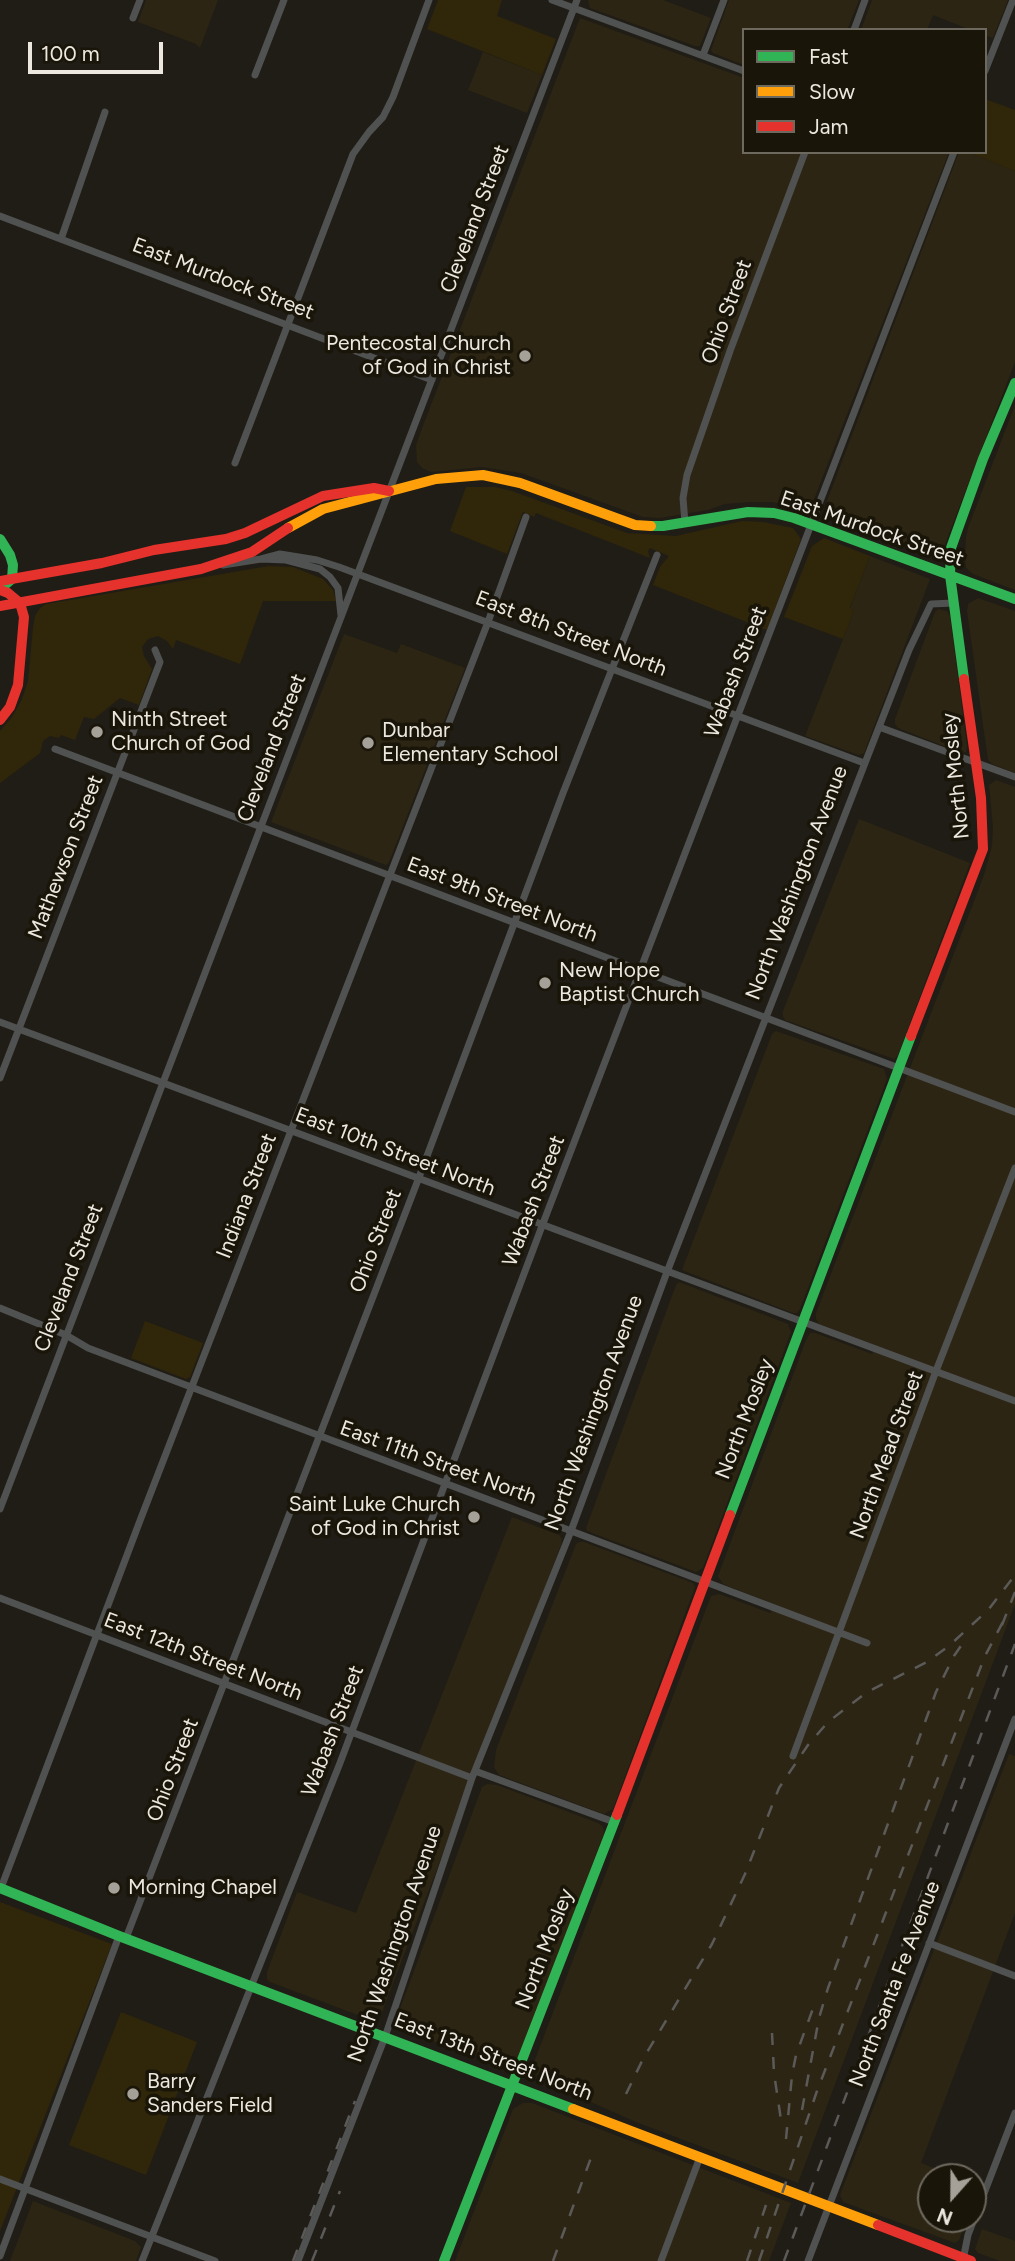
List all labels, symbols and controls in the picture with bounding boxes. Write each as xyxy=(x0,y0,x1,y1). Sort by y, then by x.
scale bar xyxy=(32,28,166,72)
legend xyxy=(742,28,987,154)
text: 100 m xyxy=(41,41,100,66)
text: Fast xyxy=(809,44,849,69)
text: Slow xyxy=(809,79,855,104)
text: Jam xyxy=(809,114,848,139)
street label: Cleveland Street xyxy=(435,141,515,297)
street label: East Murdock Street xyxy=(129,233,317,325)
street label: Ohio Street xyxy=(697,256,757,368)
place label: Pentecostal Church of God in Christ xyxy=(326,331,511,381)
marker: Pentecostal Church of God in Christ xyxy=(517,348,533,364)
street label: East Murdock Street xyxy=(777,486,967,572)
street label: East 8th Street North xyxy=(472,586,670,682)
street label: Wabash Street xyxy=(699,603,773,741)
street label: Cleveland Street xyxy=(232,670,312,826)
place label: Ninth Street Church of God xyxy=(111,707,251,757)
street label: North Mosley xyxy=(937,712,975,840)
place label: Dunbar Elementary School xyxy=(382,718,558,768)
marker: Ninth Street Church of God xyxy=(89,724,105,740)
marker: Dunbar Elementary School xyxy=(360,735,376,751)
street label: North Washington Avenue xyxy=(741,762,853,1004)
street label: Mathewson Street xyxy=(23,772,109,942)
street label: East 9th Street North xyxy=(403,852,601,948)
place label: New Hope Baptist Church xyxy=(559,958,699,1008)
marker: New Hope Baptist Church xyxy=(537,975,553,991)
street label: East 10th Street North xyxy=(291,1102,499,1202)
street label: Indiana Street xyxy=(212,1130,282,1262)
street label: Wabash Street xyxy=(497,1132,571,1270)
street label: Ohio Street xyxy=(345,1186,407,1296)
street label: Cleveland Street xyxy=(29,1200,109,1356)
street label: North Washington Avenue xyxy=(540,1292,648,1534)
street label: North Mosley xyxy=(710,1355,780,1483)
street label: North Mead Street xyxy=(845,1368,929,1542)
street label: East 11th Street North xyxy=(336,1416,540,1510)
place label: Saint Luke Church of God in Christ xyxy=(289,1492,460,1542)
marker: Saint Luke Church of God in Christ xyxy=(466,1509,482,1525)
street label: East 12th Street North xyxy=(100,1608,306,1706)
street label: Wabash Street xyxy=(296,1662,370,1800)
street label: Ohio Street xyxy=(142,1715,204,1825)
street label: North Washington Avenue xyxy=(343,1822,447,2066)
place label: Morning Chapel xyxy=(128,1875,277,1901)
street label: North Santa Fe Avenue xyxy=(844,1878,946,2090)
marker: Morning Chapel xyxy=(106,1880,122,1896)
street label: North Mosley xyxy=(510,1885,580,2013)
street label: East 13th Street North xyxy=(390,2008,596,2106)
place label: Barry Sanders Field xyxy=(147,2069,273,2119)
marker: Barry Sanders Field xyxy=(125,2086,141,2102)
north arrow xyxy=(917,2163,987,2233)
text: N xyxy=(934,2203,956,2230)

